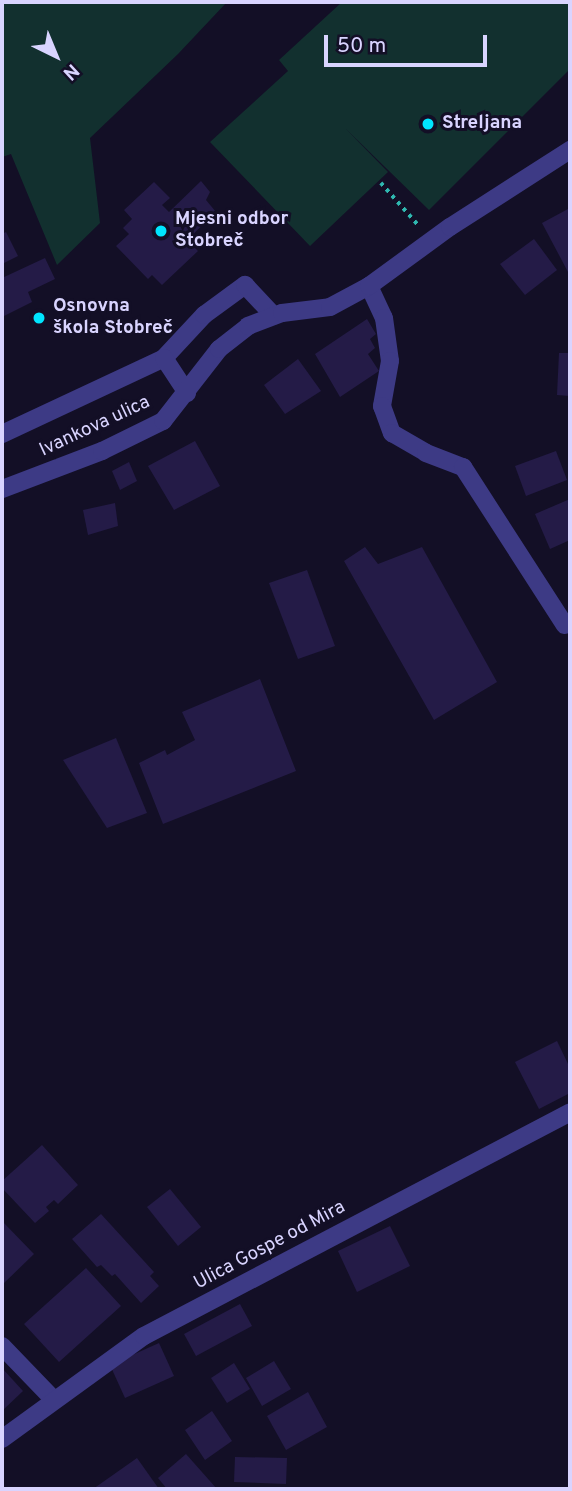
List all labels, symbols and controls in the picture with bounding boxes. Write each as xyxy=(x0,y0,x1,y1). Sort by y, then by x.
north arrow xyxy=(21,21,91,91)
scale bar xyxy=(327,21,490,65)
text: 50 m xyxy=(337,33,386,60)
text: N xyxy=(57,58,83,85)
place label: Streljana xyxy=(442,113,522,135)
marker: Streljana xyxy=(420,116,436,132)
place label: Mjesni odbor Stobreč xyxy=(175,209,288,253)
marker: Mjesni odbor Stobreč xyxy=(153,223,169,239)
place label: Osnovna škola Stobreč xyxy=(53,296,173,340)
marker: Osnovna škola Stobreč xyxy=(31,310,47,326)
street label: Ivankova ulica xyxy=(36,391,154,463)
street label: Ulica Gospe od Mira xyxy=(191,1197,349,1295)

